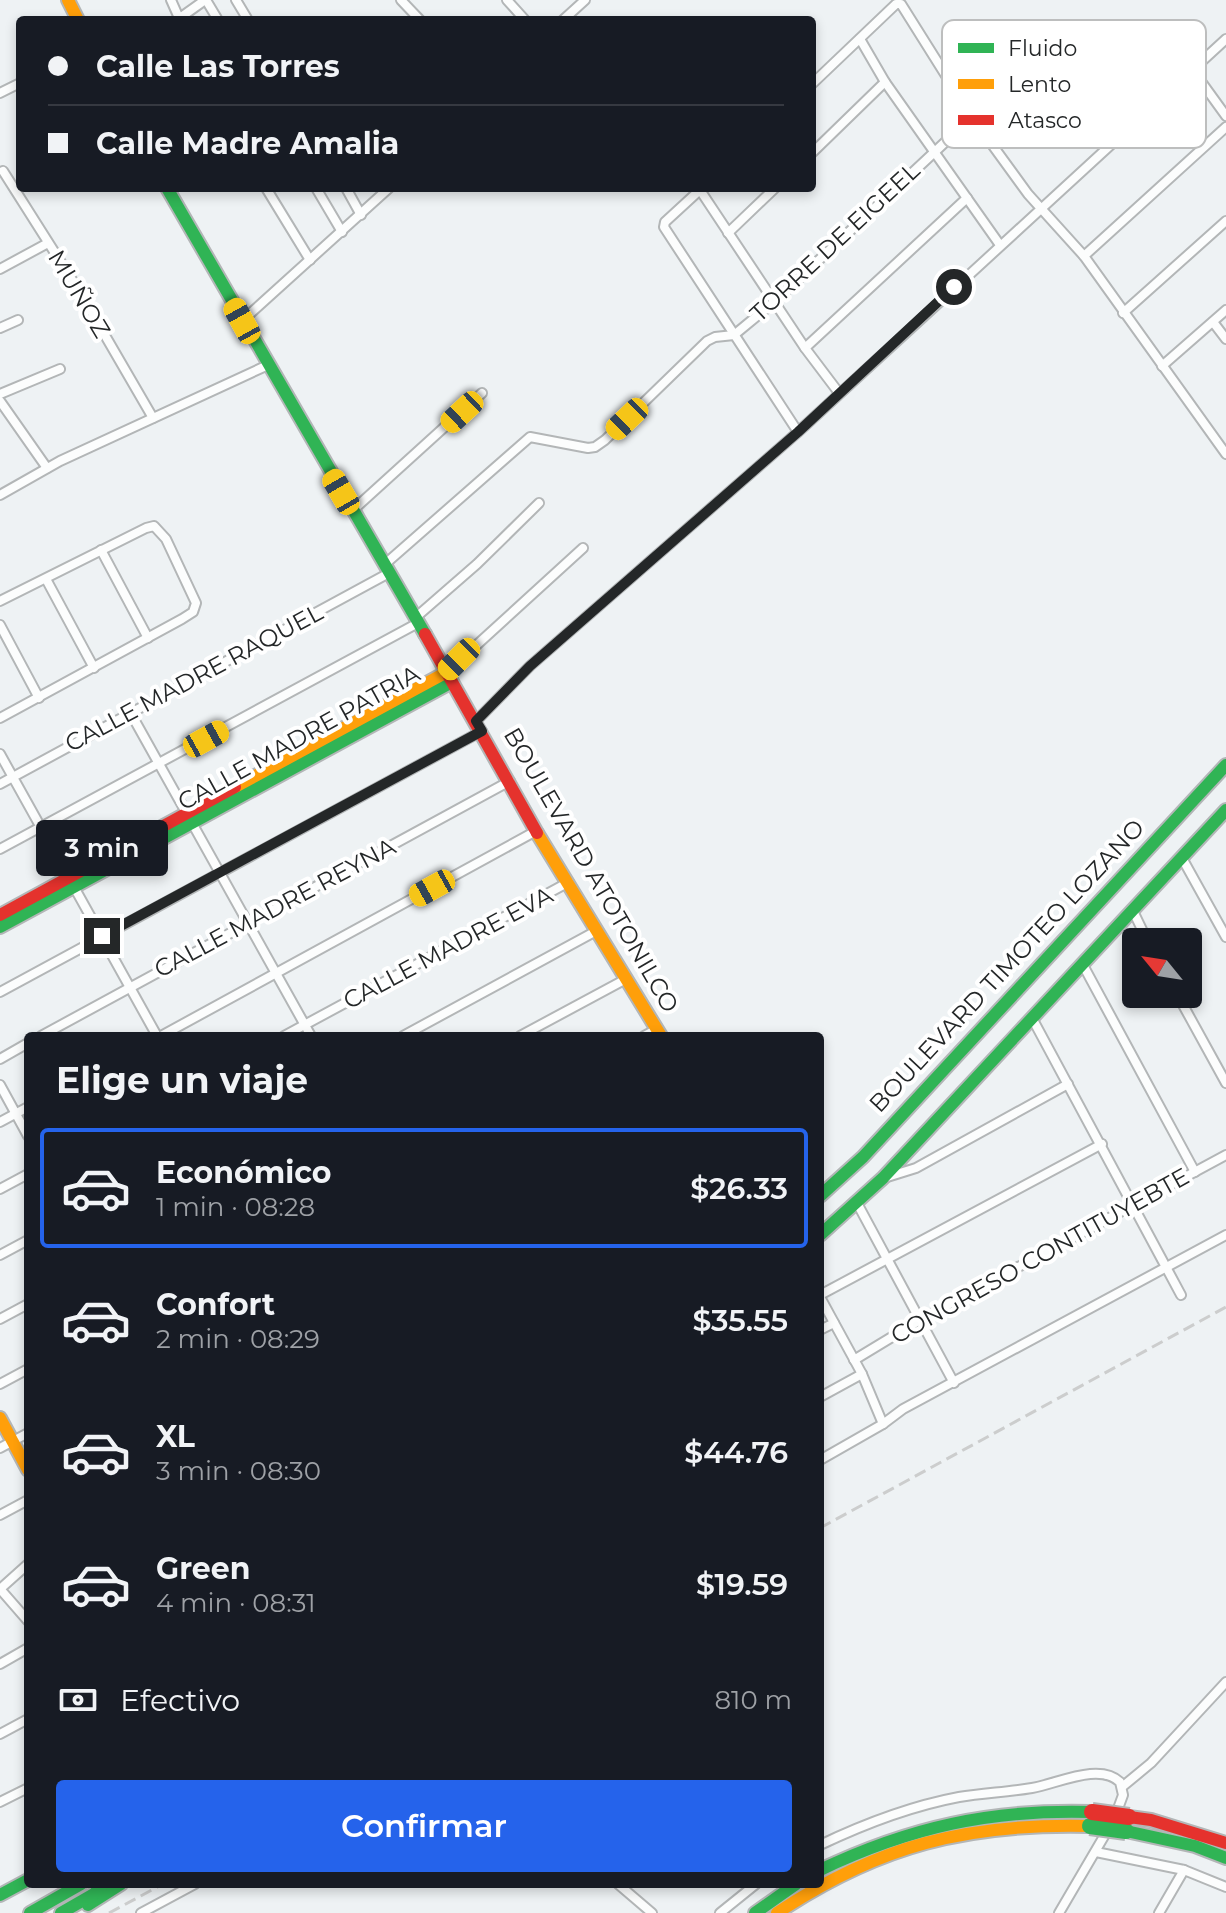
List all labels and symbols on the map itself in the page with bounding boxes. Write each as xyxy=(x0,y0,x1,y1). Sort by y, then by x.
legend xyxy=(942,20,1206,148)
text: Fluido xyxy=(1008,35,1077,62)
text: Lento xyxy=(1008,71,1071,98)
text: Atasco xyxy=(1008,107,1082,134)
street label: TORRE DE EIGEEL xyxy=(744,156,925,328)
street label: MUÑOZ xyxy=(42,245,117,343)
route start xyxy=(936,269,972,305)
car xyxy=(220,294,264,348)
car xyxy=(436,387,488,437)
car xyxy=(601,394,653,444)
car xyxy=(319,465,363,519)
street label: CALLE MADRE RAQUEL xyxy=(60,597,328,758)
car xyxy=(434,634,484,684)
street label: CALLE MADRE PATRIA xyxy=(173,659,425,816)
car xyxy=(179,717,233,761)
street label: BOULEVARD ATOTONILCO xyxy=(498,722,685,1017)
street label: BOULEVARD TIMOTEO LOZANO xyxy=(863,813,1150,1118)
callout: 3 min xyxy=(36,820,168,876)
street label: CALLE MADRE REYNA xyxy=(149,831,401,983)
car xyxy=(405,866,459,910)
street label: CALLE MADRE EVA xyxy=(338,880,558,1015)
route end xyxy=(84,918,120,954)
north arrow xyxy=(1122,928,1202,1008)
street label: CONGRESO CONTITUYEBTE xyxy=(886,1161,1194,1350)

